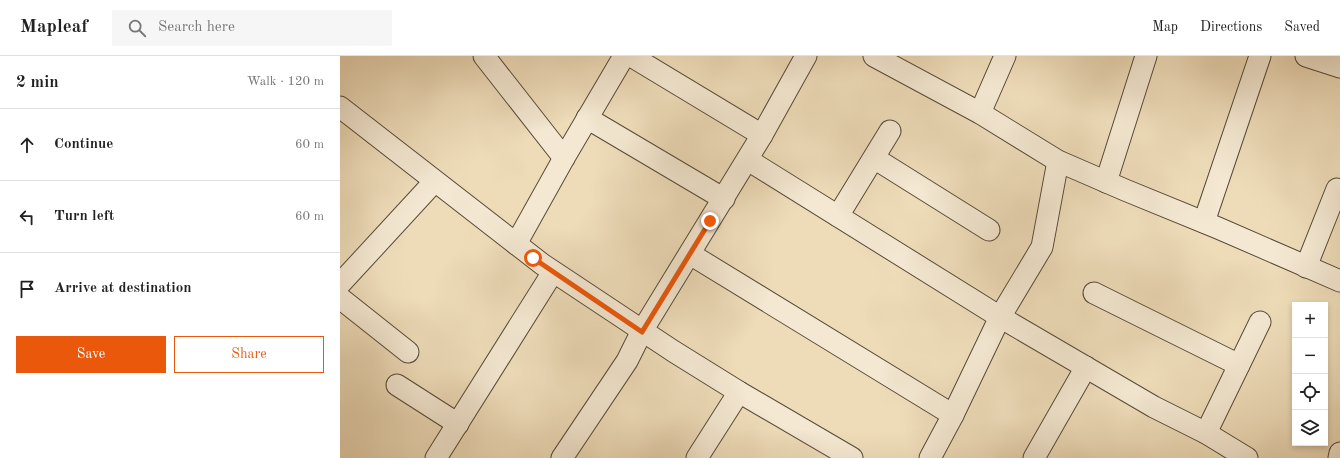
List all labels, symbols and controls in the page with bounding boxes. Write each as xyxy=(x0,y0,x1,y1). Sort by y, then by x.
search box xyxy=(112,10,392,46)
icon: search xyxy=(126,17,148,39)
text: Mapleaf xyxy=(20,18,88,37)
text: Search here xyxy=(158,20,235,35)
text: Map xyxy=(1152,20,1178,34)
text: Directions xyxy=(1200,20,1262,34)
text: Saved xyxy=(1284,20,1320,34)
text: 2 min xyxy=(16,74,59,91)
text: Walk · 120 m xyxy=(247,75,324,88)
icon: ahead xyxy=(16,134,38,156)
text: Continue xyxy=(54,137,113,152)
text: 60 m xyxy=(295,138,324,151)
icon: left xyxy=(16,206,38,228)
text: Turn left xyxy=(54,209,114,224)
text: 60 m xyxy=(295,210,324,223)
route end xyxy=(701,212,719,230)
route start xyxy=(524,249,542,267)
icon: arrive xyxy=(16,278,38,300)
text: Arrive at destination xyxy=(54,281,192,296)
map controls xyxy=(1292,302,1328,446)
button: + xyxy=(1292,302,1328,338)
button: Save xyxy=(16,336,166,373)
button: Share xyxy=(174,336,324,373)
button: − xyxy=(1292,338,1328,374)
button: locate xyxy=(1292,374,1328,410)
button: layers xyxy=(1292,410,1328,446)

